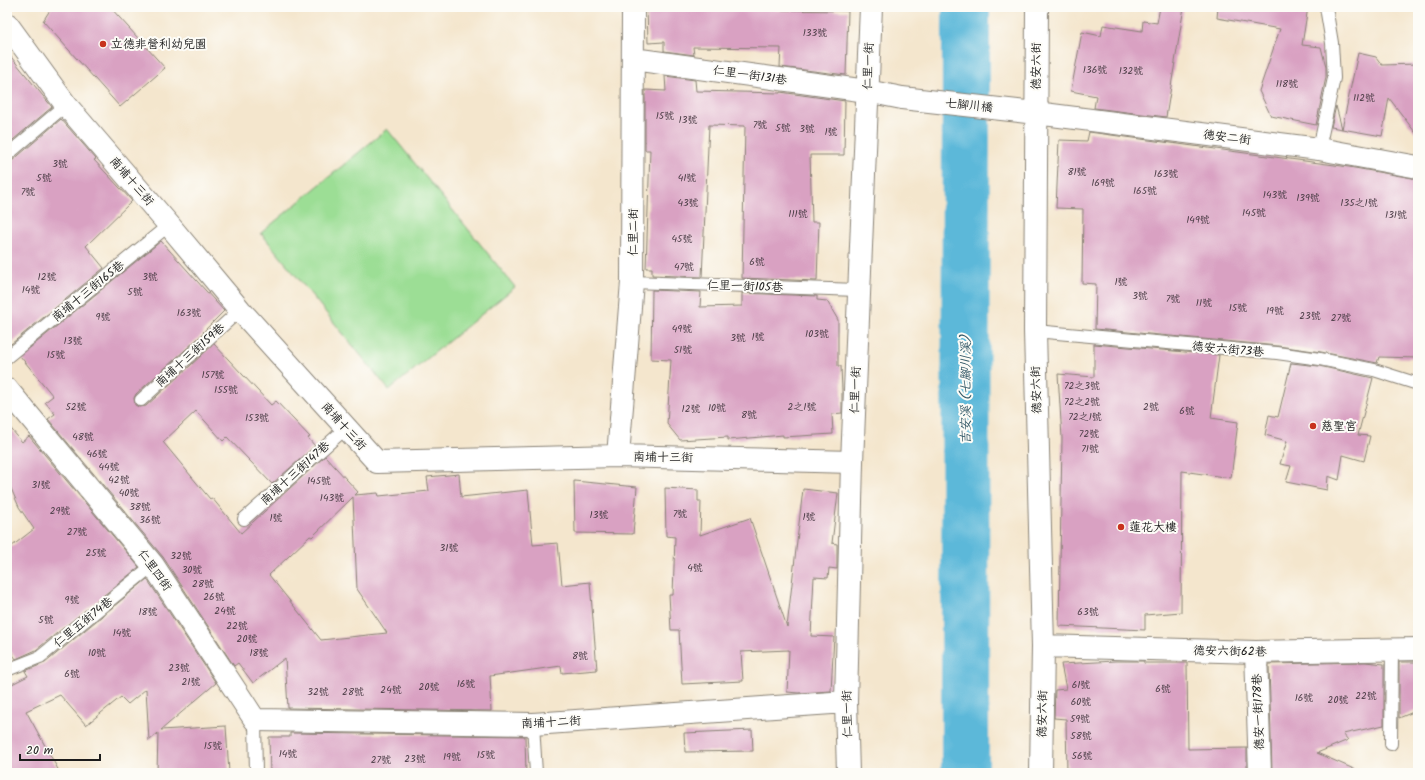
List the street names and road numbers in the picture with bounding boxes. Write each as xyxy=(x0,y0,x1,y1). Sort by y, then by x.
street label: 仁里一街 xyxy=(858,42,879,90)
street label: 德安六街 xyxy=(1027,42,1046,90)
street label: 仁里一街131巷 xyxy=(712,61,788,90)
street label: 七腳川橋 xyxy=(944,94,994,117)
street label: 德安二街 xyxy=(1202,125,1252,150)
street label: 南埔十三街 xyxy=(105,152,158,210)
street label: 仁里二街 xyxy=(624,208,643,256)
street label: 南埔十三街165巷 xyxy=(48,256,129,327)
street label: 仁里一街105巷 xyxy=(707,276,783,297)
street label: 南埔十三街159巷 xyxy=(151,319,229,392)
street label: 德安六街73巷 xyxy=(1191,337,1265,362)
street label: 仁里一街 xyxy=(845,366,866,414)
street label: 德安六街 xyxy=(1026,366,1047,414)
street label: 南埔十三街 xyxy=(316,398,371,455)
street label: 南埔十三街147巷 xyxy=(256,437,334,510)
street label: 南埔十三街 xyxy=(633,447,693,468)
street label: 仁里四街 xyxy=(133,545,176,595)
street label: 仁里五街74巷 xyxy=(49,592,117,652)
street label: 德安六街62巷 xyxy=(1193,641,1267,662)
street label: 德安一街178巷 xyxy=(1248,673,1269,751)
street label: 仁里一街 xyxy=(838,690,857,738)
street label: 德安六街 xyxy=(1033,690,1052,738)
street label: 南埔十二街 xyxy=(521,711,581,734)

